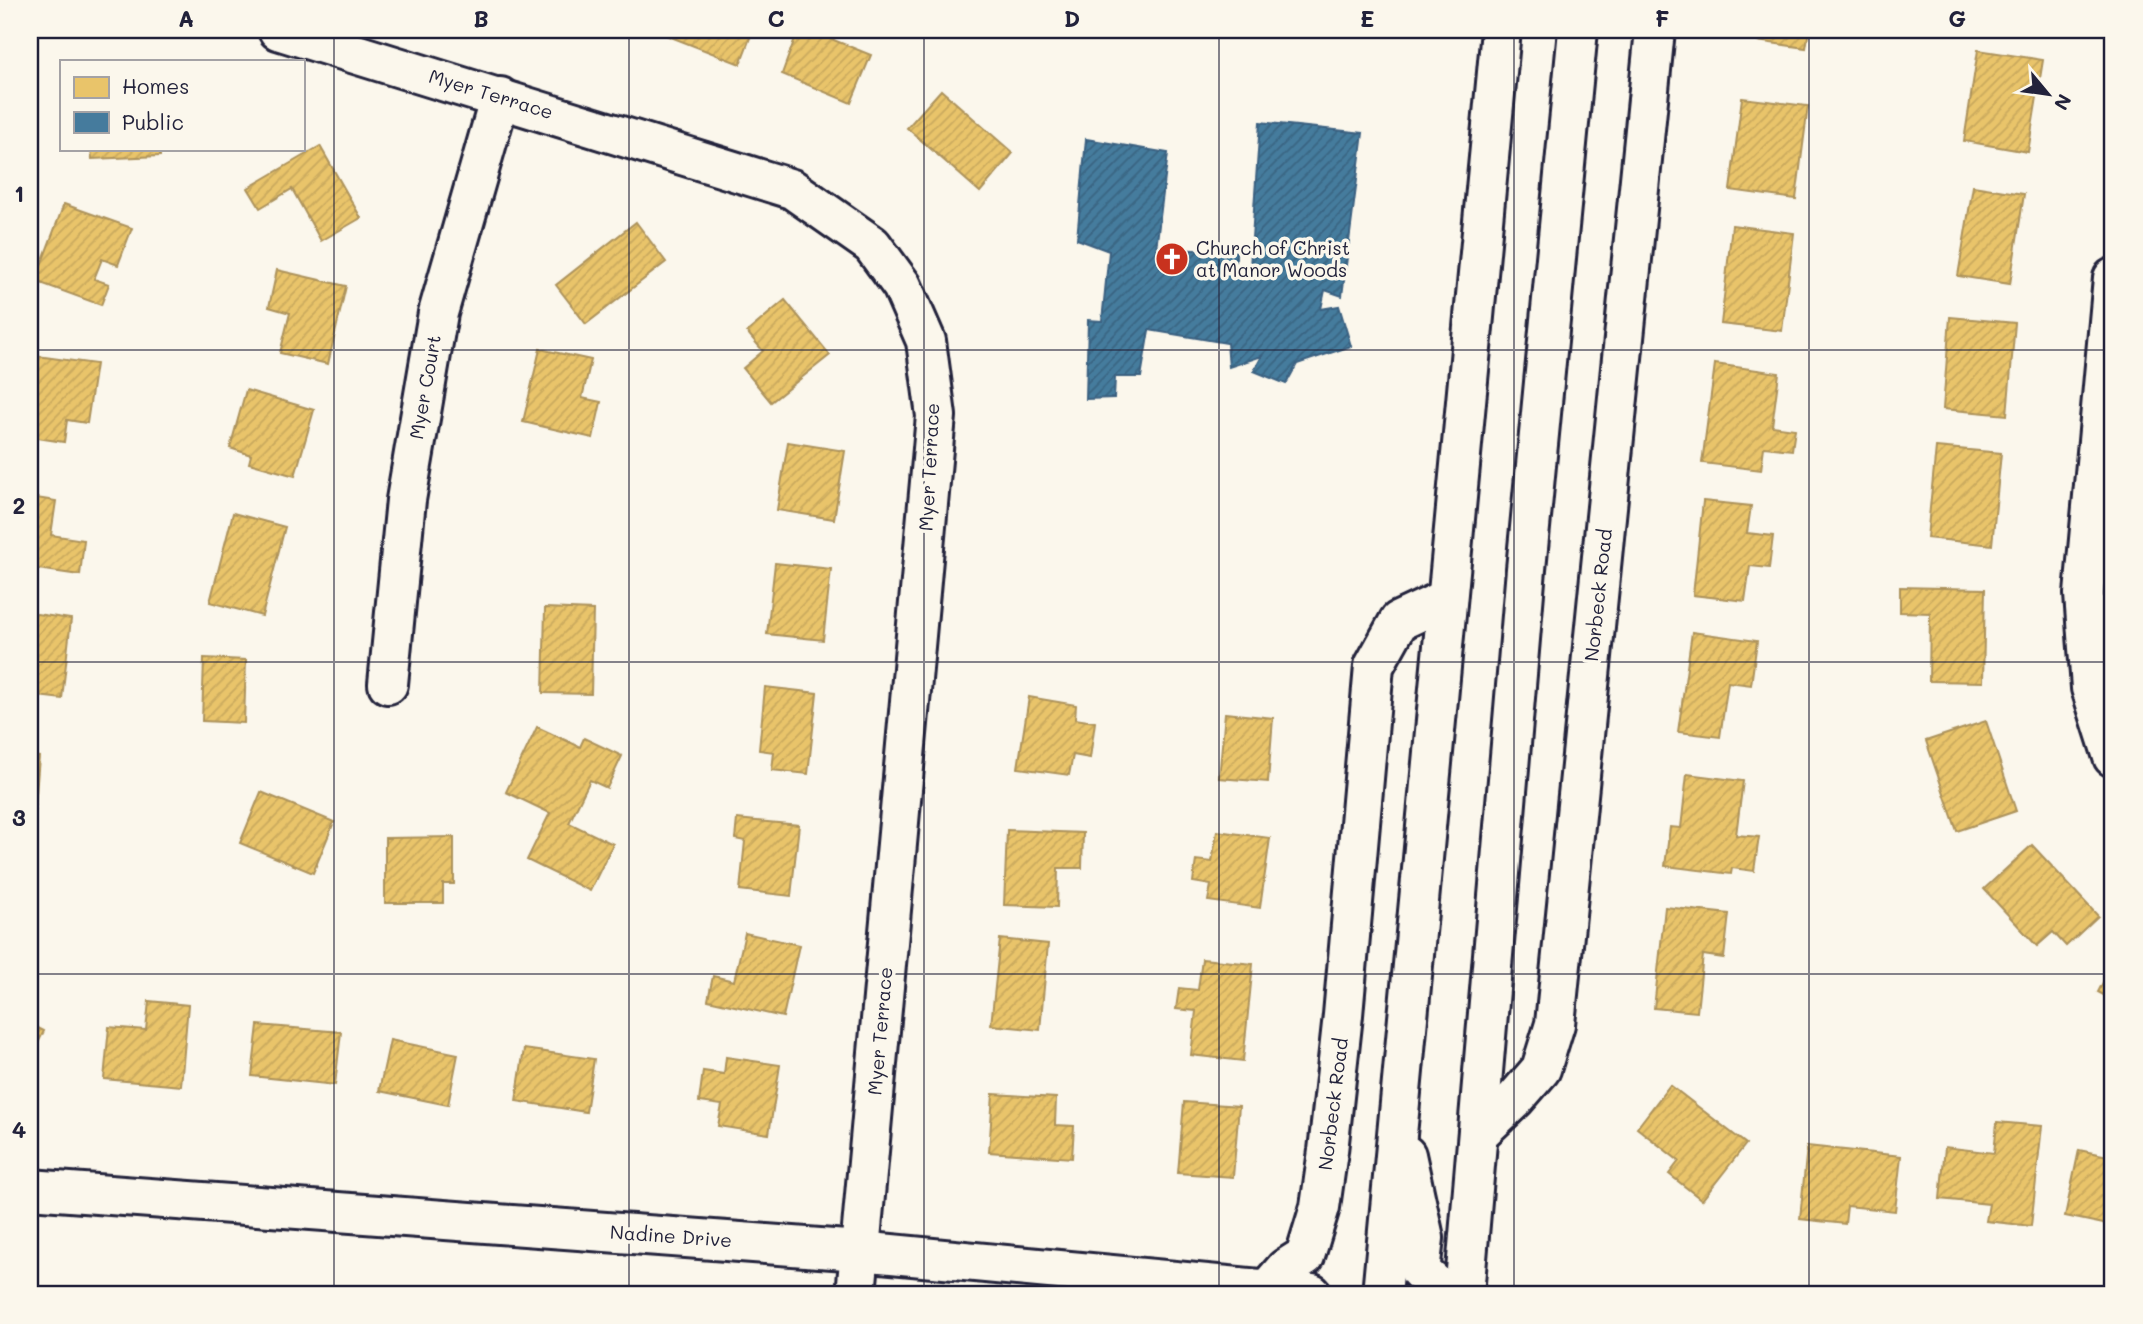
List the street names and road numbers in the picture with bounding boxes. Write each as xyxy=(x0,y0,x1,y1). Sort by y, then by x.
street label: Myer Terrace xyxy=(426,63,556,124)
street label: Myer Court xyxy=(403,333,446,441)
street label: Myer Terrace xyxy=(913,402,944,532)
street label: Norbeck Road xyxy=(1578,527,1617,663)
street label: Myer Terrace xyxy=(861,966,898,1096)
street label: Norbeck Road xyxy=(1312,1036,1353,1172)
street label: Nadine Drive xyxy=(609,1219,733,1252)

